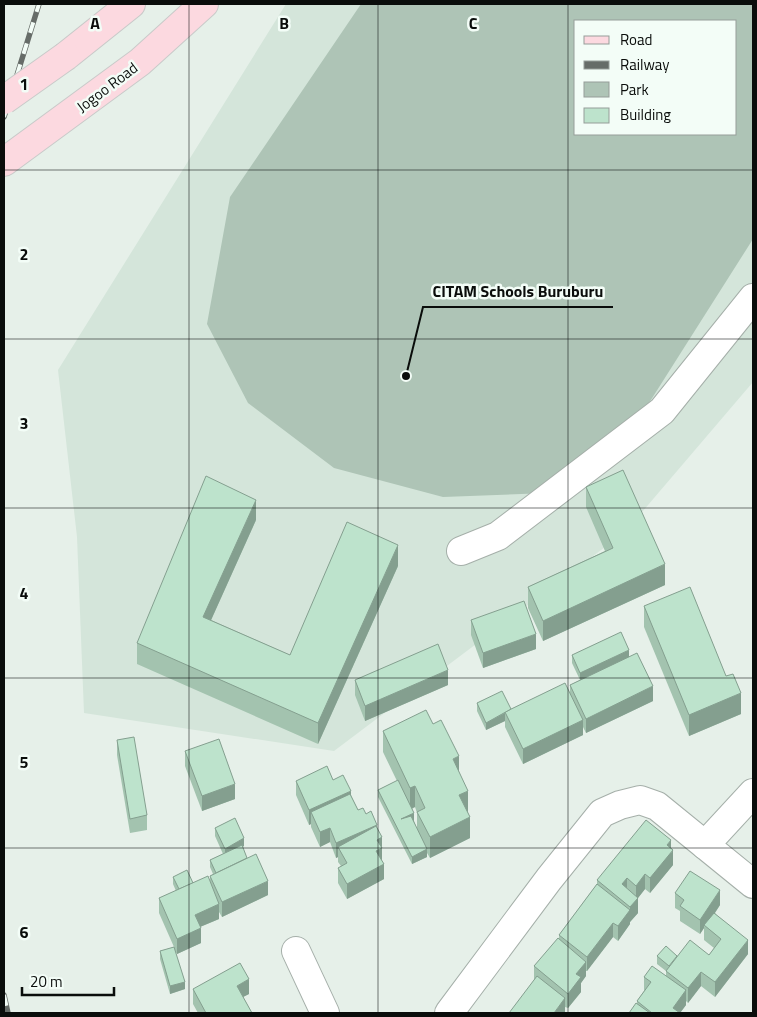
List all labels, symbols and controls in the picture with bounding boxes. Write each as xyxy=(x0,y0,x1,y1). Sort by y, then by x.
text: A xyxy=(90,11,100,35)
text: B xyxy=(279,11,289,35)
text: C xyxy=(469,11,478,35)
legend xyxy=(574,20,737,135)
text: Road xyxy=(620,28,652,51)
text: Railway xyxy=(620,53,670,76)
street label: Jogoo Road xyxy=(72,56,142,118)
text: 1 xyxy=(20,72,28,96)
text: Park xyxy=(620,78,649,101)
text: Building xyxy=(620,103,671,126)
text: 2 xyxy=(20,242,28,266)
callout: CITAM Schools Buruburu xyxy=(423,276,613,307)
text: CITAM Schools Buruburu xyxy=(433,279,603,303)
text: 3 xyxy=(20,411,28,435)
text: 4 xyxy=(20,581,29,605)
text: 5 xyxy=(20,750,29,774)
text: 6 xyxy=(20,920,29,944)
scale bar xyxy=(22,964,115,996)
text: 20 m xyxy=(30,970,63,993)

